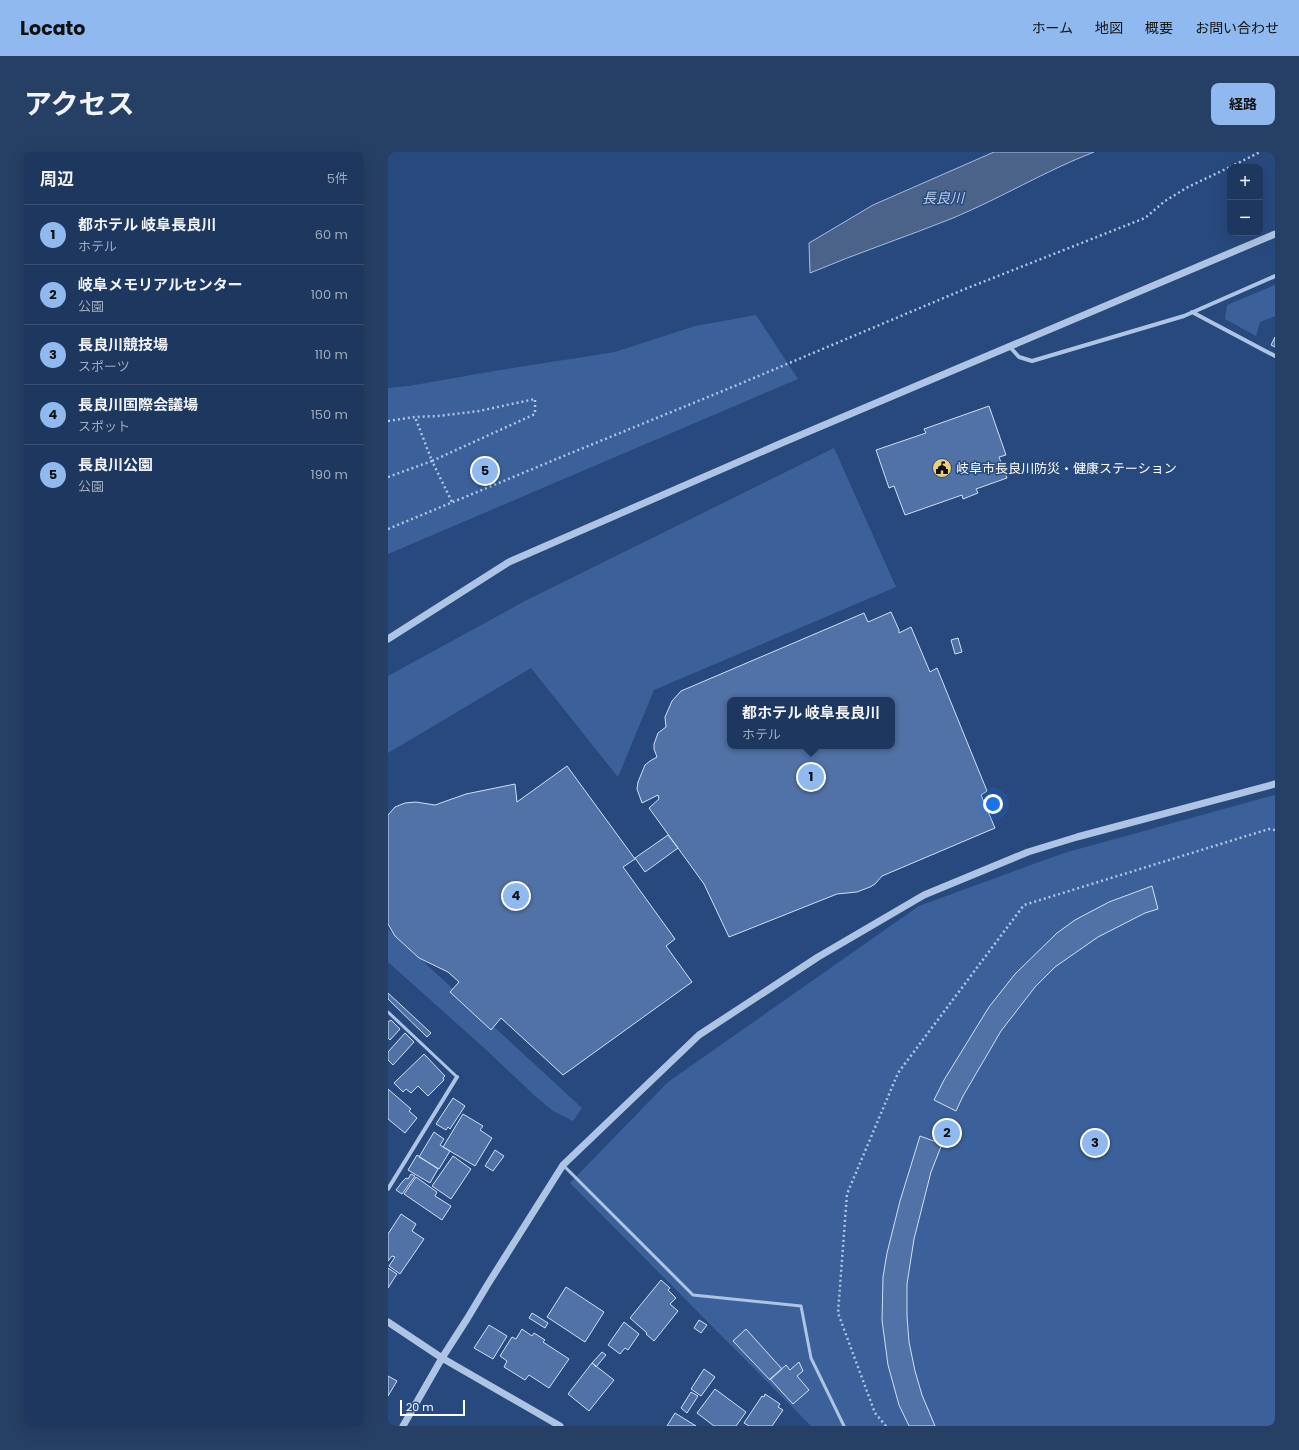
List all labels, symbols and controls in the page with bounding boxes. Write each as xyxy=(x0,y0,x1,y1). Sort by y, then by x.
text: Locato xyxy=(20,15,85,42)
text: ホーム xyxy=(1031,18,1073,38)
text: 地図 xyxy=(1095,18,1123,38)
text: 概要 xyxy=(1145,18,1173,38)
text: お問い合わせ xyxy=(1195,18,1279,38)
button: 経路 xyxy=(1211,83,1275,125)
text: アクセス xyxy=(24,85,135,124)
map controls xyxy=(1227,164,1263,236)
button: + xyxy=(1227,164,1263,200)
text: 周辺 xyxy=(40,167,74,191)
text: 5件 xyxy=(327,169,348,188)
water label: 長良川 xyxy=(922,188,966,208)
button: − xyxy=(1227,200,1263,236)
text: 都ホテル 岐阜長良川 xyxy=(78,214,216,235)
text: 1 xyxy=(51,225,55,244)
text: 60 m xyxy=(315,225,348,244)
text: ホテル xyxy=(78,237,117,256)
text: 岐阜メモリアルセンター xyxy=(78,274,243,295)
text: 2 xyxy=(49,285,57,304)
text: 100 m xyxy=(311,285,348,304)
text: 公園 xyxy=(78,297,104,316)
text: 長良川競技場 xyxy=(78,334,168,355)
text: 3 xyxy=(49,345,57,364)
text: 110 m xyxy=(315,345,348,364)
text: スポーツ xyxy=(78,357,130,376)
text: 長良川国際会議場 xyxy=(78,394,198,415)
text: 4 xyxy=(49,405,57,424)
text: 150 m xyxy=(311,405,348,424)
text: スポット xyxy=(78,417,130,436)
text: 長良川公園 xyxy=(78,454,153,475)
pin: 5 xyxy=(472,456,498,486)
public building icon: 岐阜市長良川防災・健康ステーション xyxy=(931,457,953,479)
place label: 岐阜市長良川防災・健康ステーション xyxy=(956,459,1177,478)
text: 5 xyxy=(49,465,57,484)
text: 190 m xyxy=(311,465,348,484)
text: 公園 xyxy=(78,477,104,496)
popup xyxy=(727,697,895,749)
text: 都ホテル 岐阜長良川 xyxy=(742,702,880,723)
text: ホテル xyxy=(742,725,781,744)
pin: 1 xyxy=(798,762,824,792)
your location xyxy=(983,794,1003,814)
pin: 4 xyxy=(503,881,529,911)
pin: 2 xyxy=(934,1118,960,1148)
pin: 3 xyxy=(1082,1128,1108,1158)
scale bar xyxy=(400,1398,465,1417)
text: 20 m xyxy=(406,1399,434,1415)

